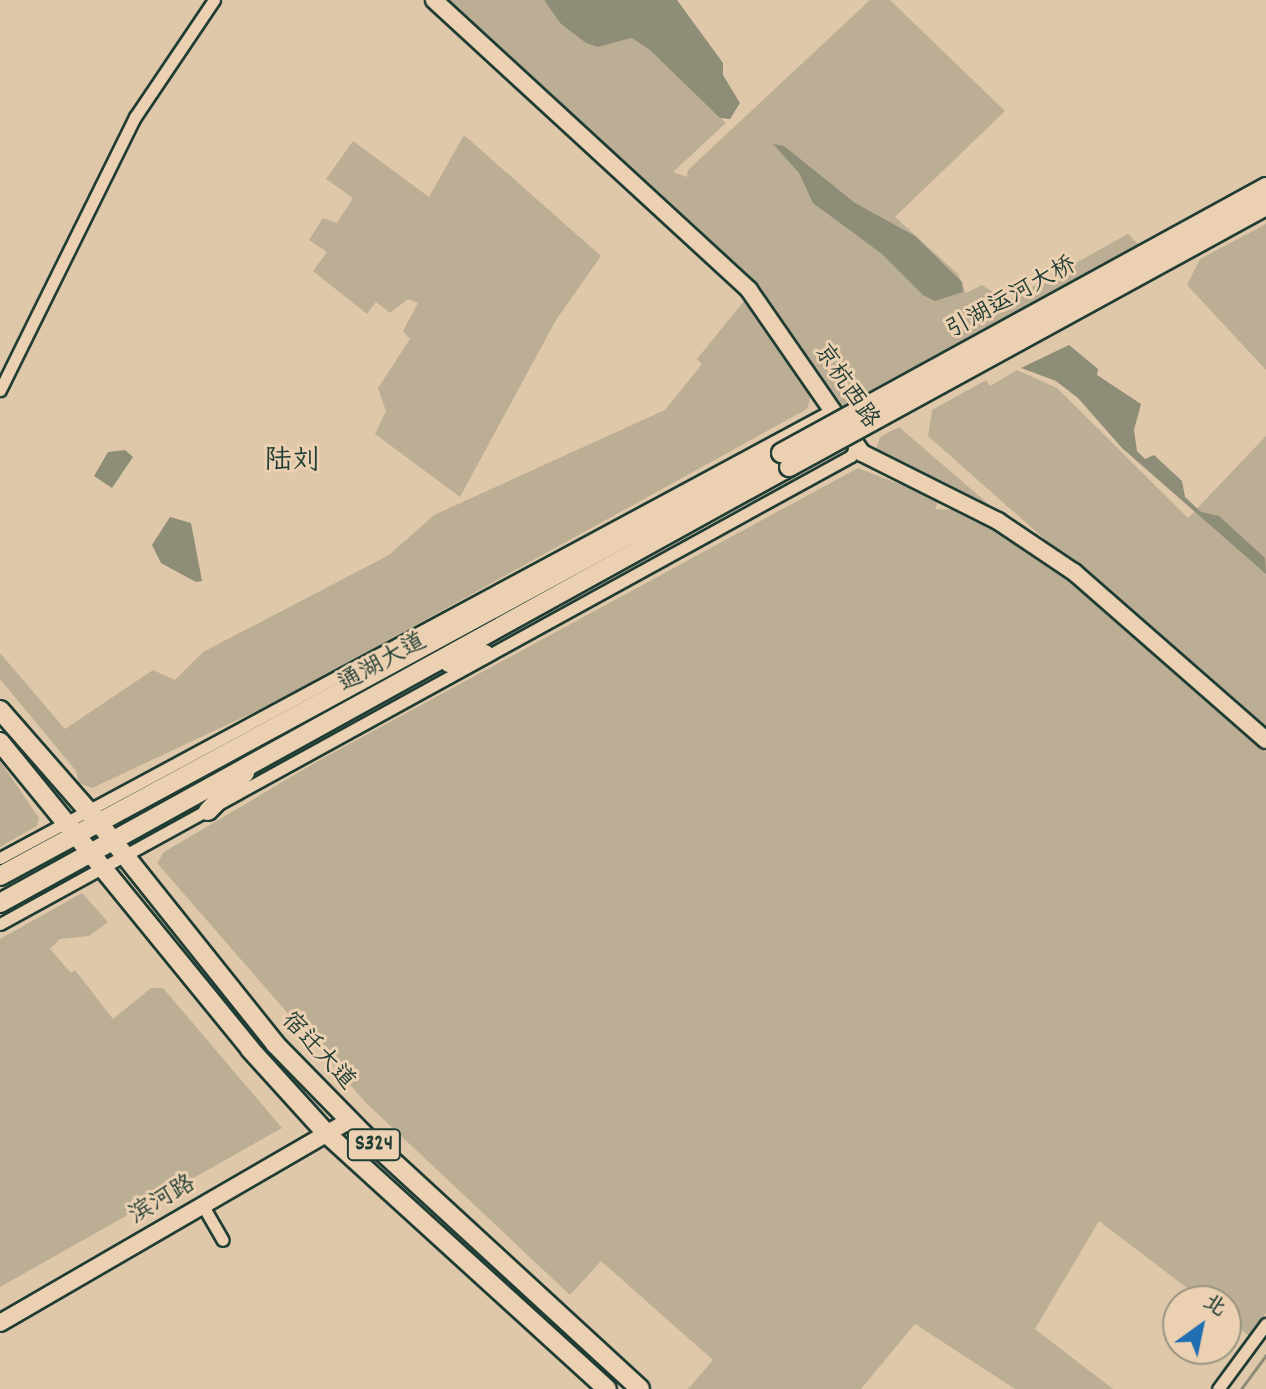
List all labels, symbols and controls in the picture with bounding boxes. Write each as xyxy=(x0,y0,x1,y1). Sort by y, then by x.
street label: 引湖运河大桥 xyxy=(942,251,1082,347)
street label: 京杭西路 xyxy=(806,339,884,435)
district label: 陆刘 xyxy=(264,446,320,480)
street label: 通湖大道 xyxy=(334,628,432,700)
street label: 宿迁大道 xyxy=(274,1007,360,1097)
road number: S324 xyxy=(346,1127,402,1163)
street label: 滨河路 xyxy=(125,1171,201,1231)
north arrow xyxy=(1162,1285,1242,1365)
text: 北 xyxy=(1197,1287,1232,1325)

